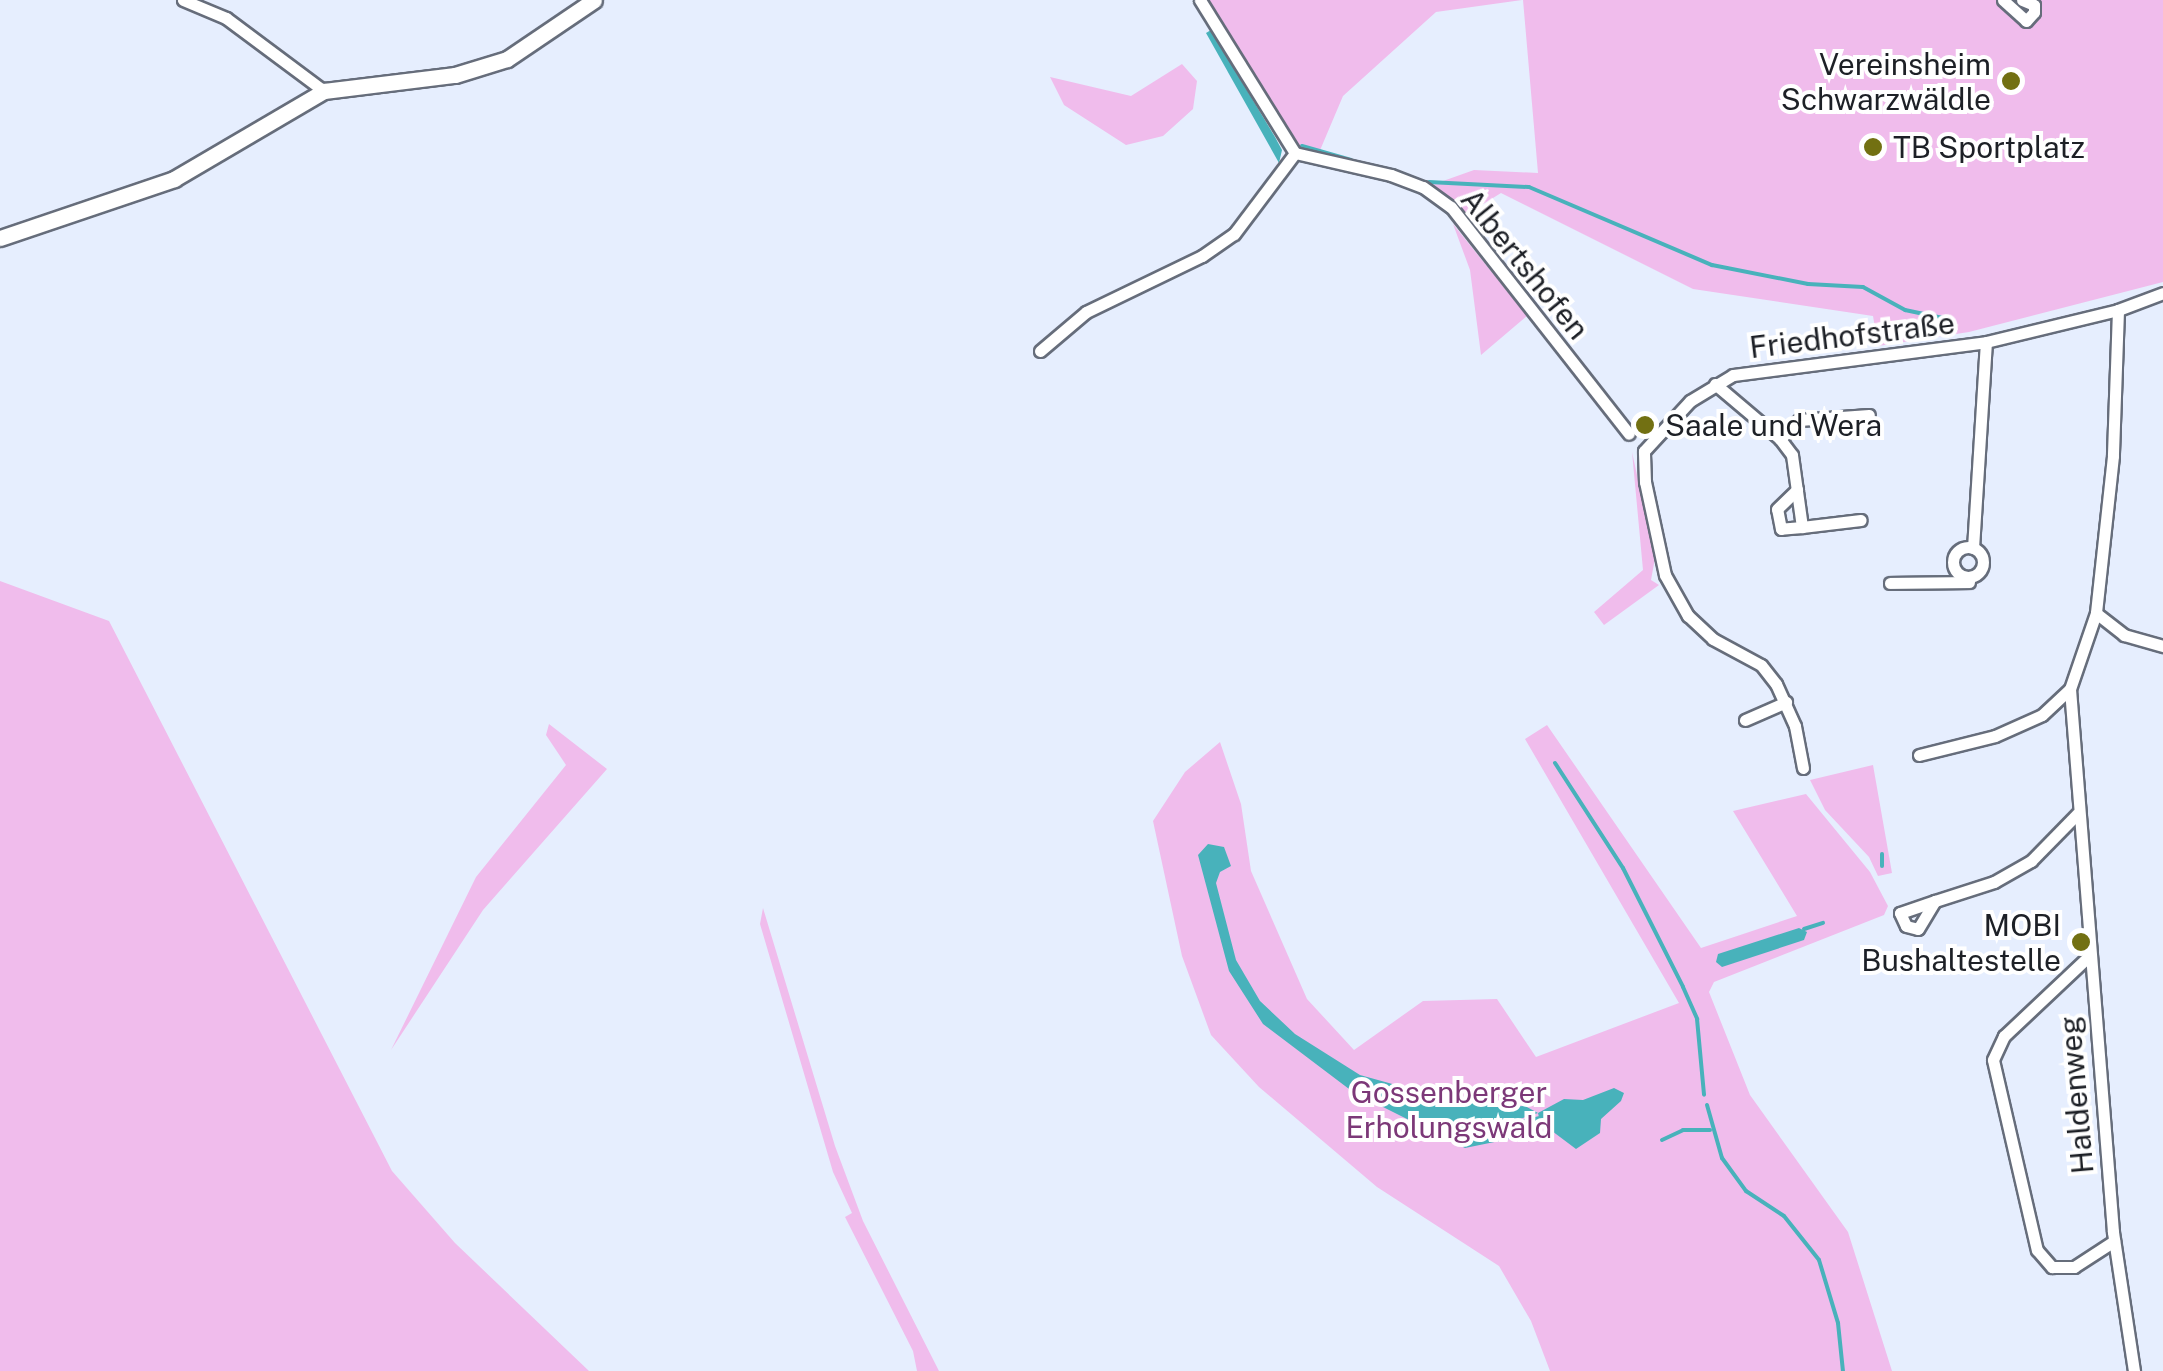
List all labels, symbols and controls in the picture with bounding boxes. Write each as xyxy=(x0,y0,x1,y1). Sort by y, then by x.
place label: Vereinsheim Schwarzwäldle xyxy=(1781,46,1991,116)
marker: Vereinsheim Schwarzwäldle xyxy=(2000,70,2022,92)
place label: TB Sportplatz xyxy=(1893,129,2085,165)
marker: TB Sportplatz xyxy=(1862,136,1884,158)
street label: Albertshofen xyxy=(1453,182,1597,346)
street label: Friedhofstraße xyxy=(1747,305,1957,365)
place label: Saale und Wera xyxy=(1665,407,1883,443)
marker: Saale und Wera xyxy=(1634,414,1656,436)
place label: MOBI Bushaltestelle xyxy=(1861,907,2061,978)
marker: MOBI Bushaltestelle xyxy=(2070,931,2092,953)
street label: Haldenweg xyxy=(2051,1015,2101,1175)
park label: Gossenberger Erholungswald xyxy=(1346,1074,1552,1144)

